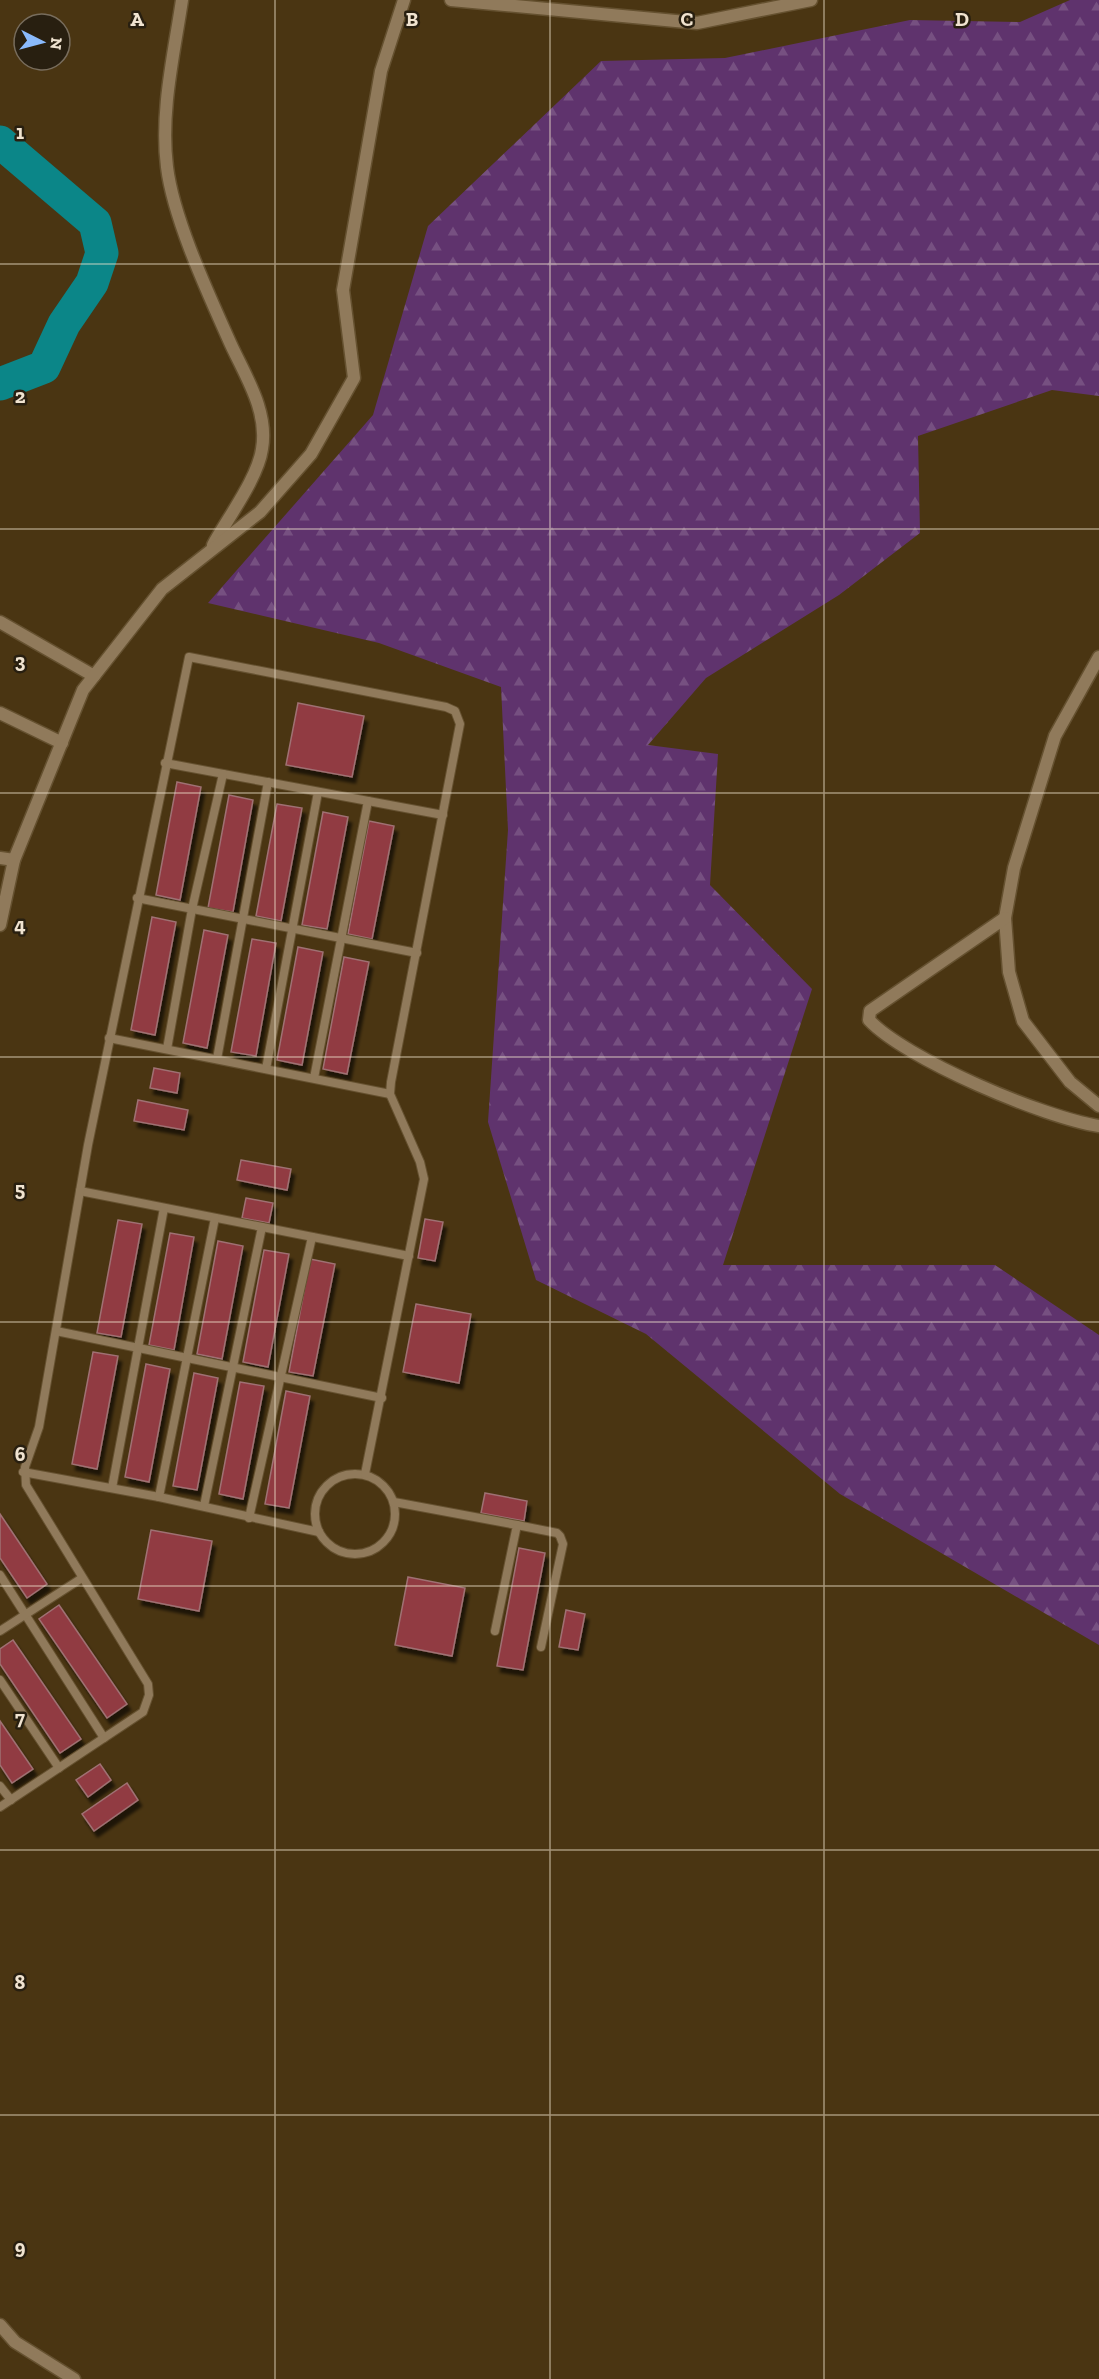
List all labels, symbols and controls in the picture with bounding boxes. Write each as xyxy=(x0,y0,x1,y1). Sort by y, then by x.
text: A xyxy=(130,7,144,31)
text: B xyxy=(406,7,418,31)
text: C xyxy=(681,7,694,31)
text: D xyxy=(955,7,969,31)
north arrow xyxy=(12,12,72,72)
text: N xyxy=(46,36,67,51)
text: 1 xyxy=(16,120,24,144)
text: 2 xyxy=(15,384,26,408)
text: 3 xyxy=(15,649,26,673)
text: 4 xyxy=(14,913,26,937)
text: 5 xyxy=(15,1177,25,1201)
text: 6 xyxy=(15,1442,26,1466)
text: 7 xyxy=(15,1706,25,1730)
text: 8 xyxy=(15,1970,26,1994)
text: 9 xyxy=(15,2235,26,2259)

